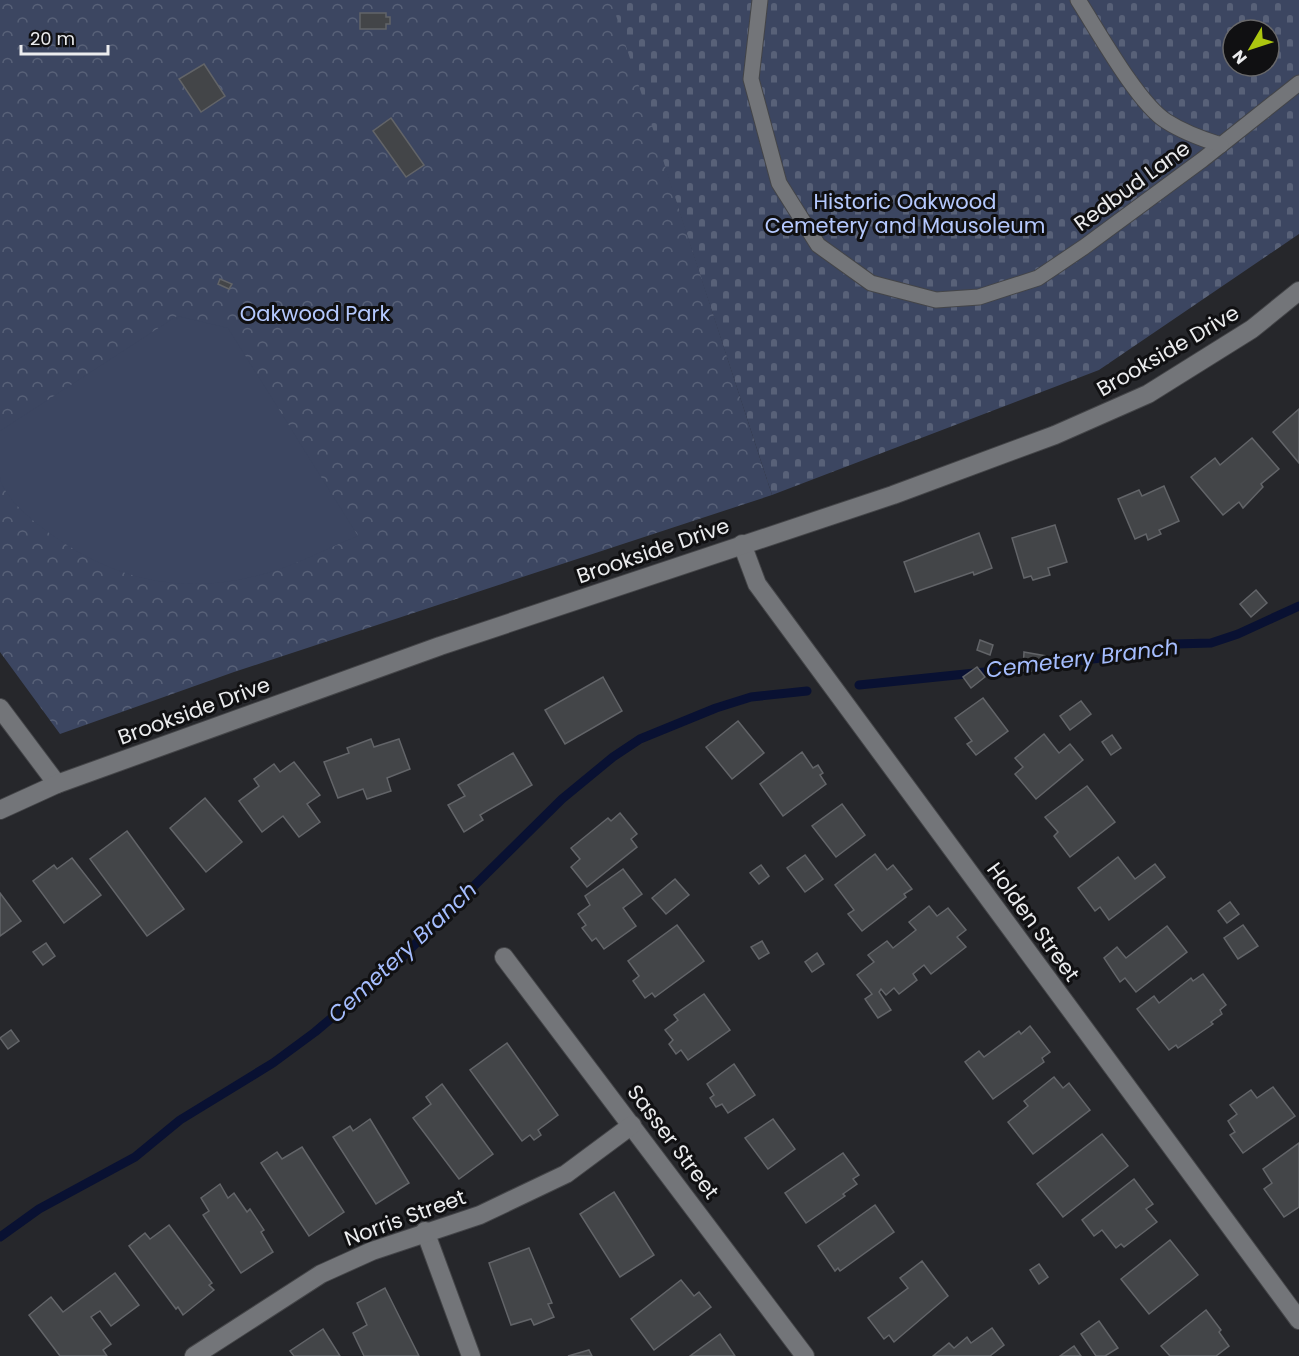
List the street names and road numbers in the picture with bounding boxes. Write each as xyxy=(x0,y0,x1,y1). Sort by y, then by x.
street label: Redbud Lane xyxy=(1068,134,1196,238)
street label: Brookside Drive xyxy=(1091,298,1244,403)
street label: Brookside Drive xyxy=(572,511,733,590)
street label: Brookside Drive xyxy=(114,670,274,752)
street label: Holden Street xyxy=(980,856,1087,987)
street label: Sasser Street xyxy=(621,1079,726,1205)
street label: Norris Street xyxy=(340,1182,470,1253)

